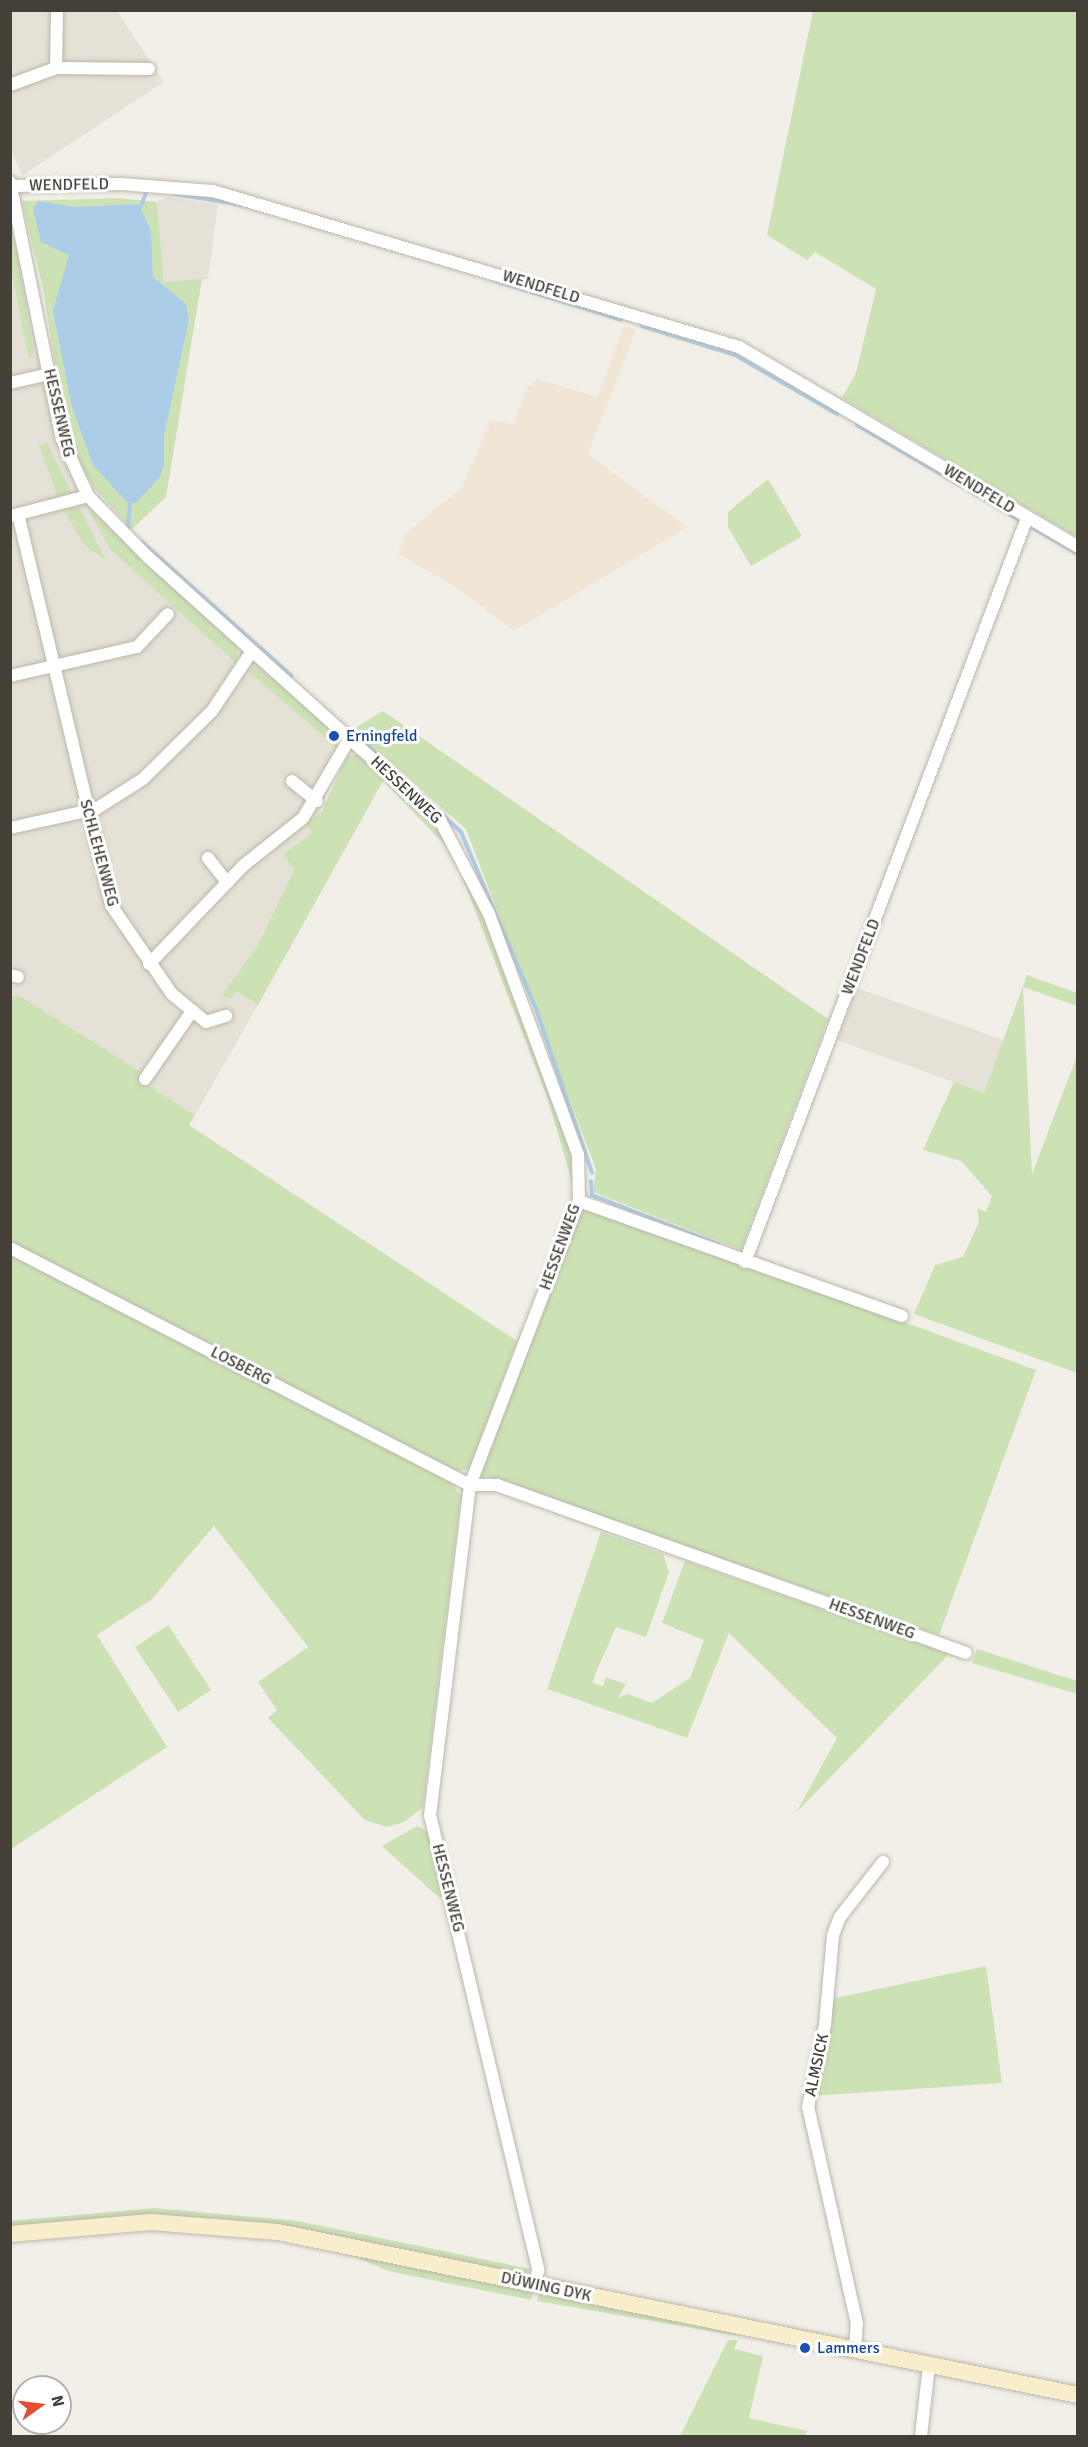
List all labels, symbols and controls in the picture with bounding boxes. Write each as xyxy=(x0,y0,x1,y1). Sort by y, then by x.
street label: WENDFELD xyxy=(29,175,109,195)
street label: WENDFELD xyxy=(500,266,582,308)
street label: HESSENWEG xyxy=(39,367,79,459)
street label: WENDFELD xyxy=(940,460,1018,518)
place label: Erningfeld xyxy=(346,726,417,746)
marker: Erningfeld xyxy=(327,729,341,743)
street label: HESSENWEG xyxy=(366,752,446,828)
street label: SCHLEHENWEG xyxy=(75,797,123,909)
street label: WENDFELD xyxy=(838,916,884,998)
street label: HESSENWEG xyxy=(536,1201,584,1293)
street label: LOSBERG xyxy=(207,1343,275,1389)
street label: HESSENWEG xyxy=(826,1595,918,1643)
street label: HESSENWEG xyxy=(428,1842,468,1934)
street label: ALMSICK xyxy=(801,2032,833,2098)
street label: DÜWING DYK xyxy=(499,2268,593,2306)
place label: Lammers xyxy=(817,2338,880,2358)
marker: Lammers xyxy=(798,2341,812,2355)
north arrow xyxy=(12,2375,72,2435)
text: N xyxy=(46,2393,69,2409)

